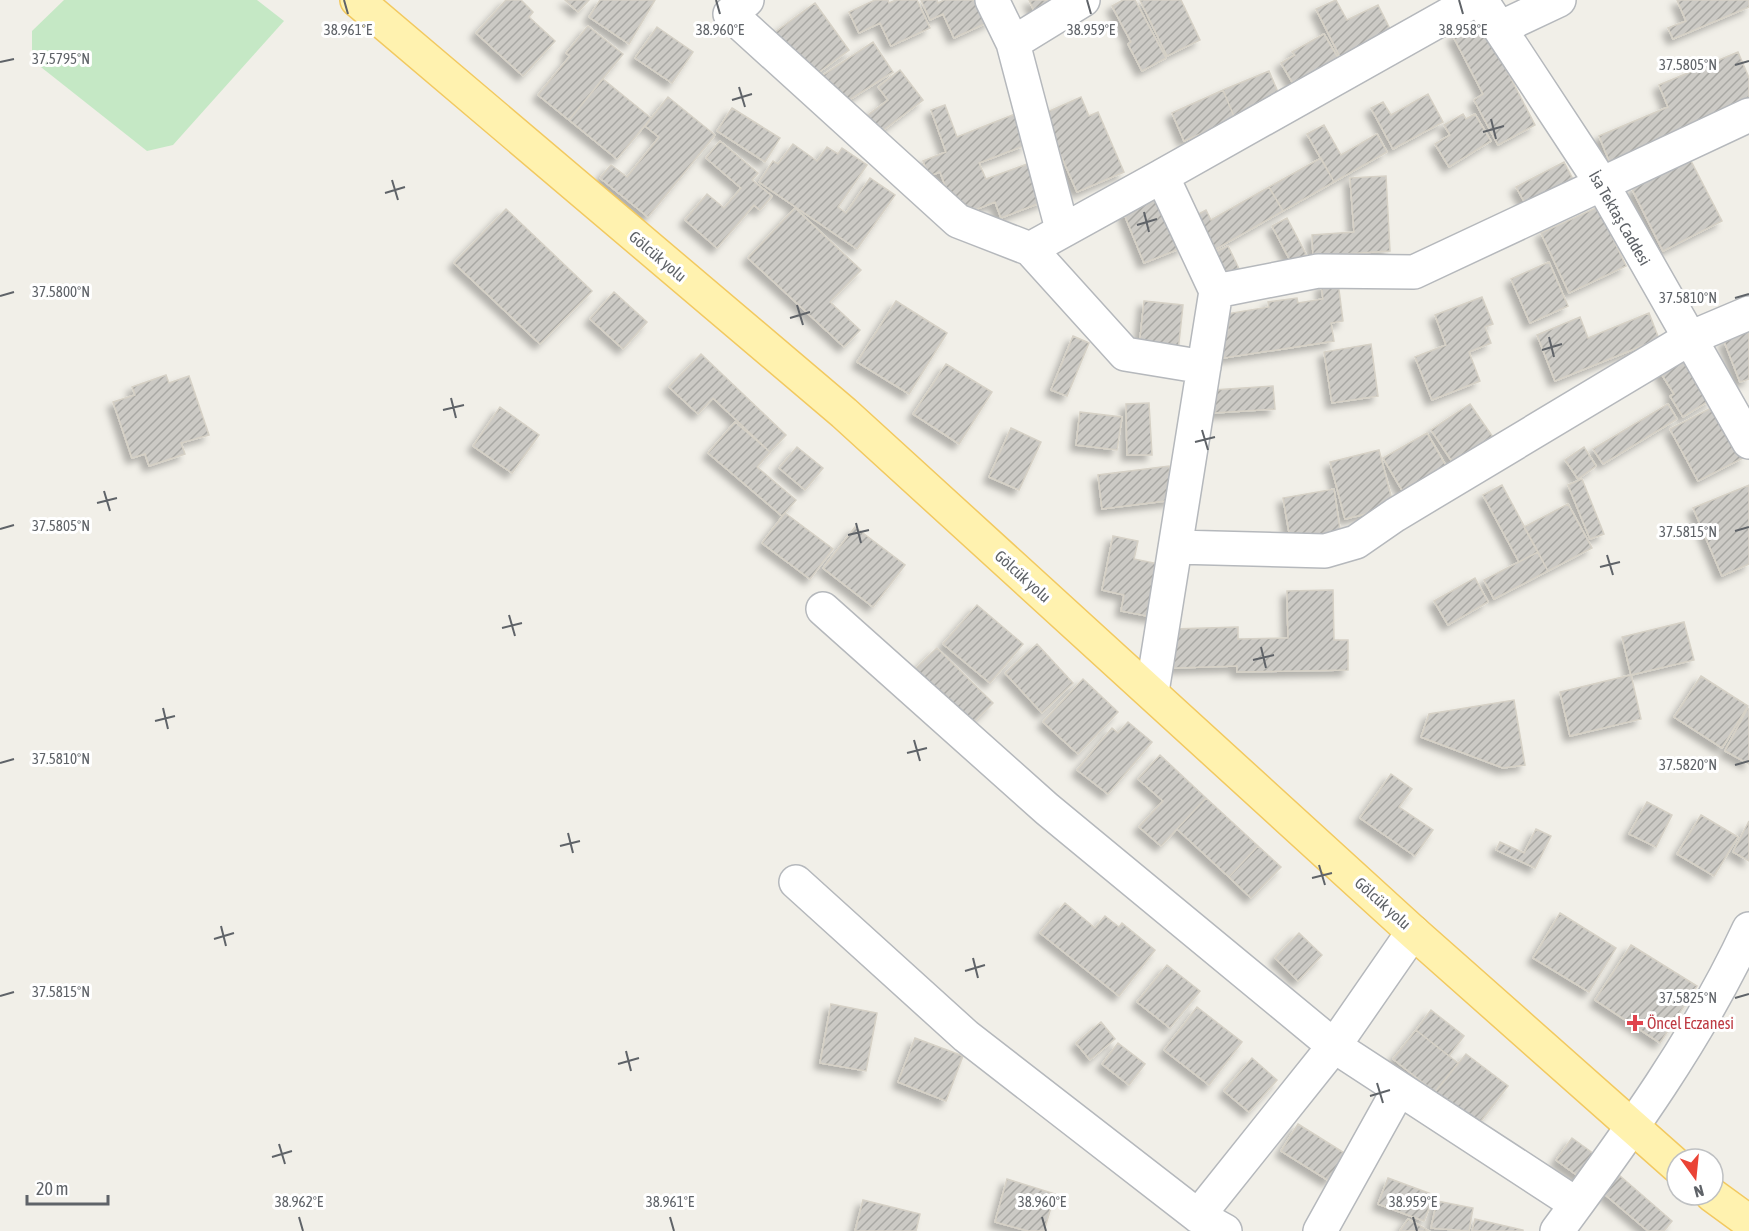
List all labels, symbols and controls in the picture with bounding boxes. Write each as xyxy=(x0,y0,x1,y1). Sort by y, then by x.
text: 38.961°E xyxy=(324,21,373,38)
text: 38.960°E xyxy=(696,21,745,38)
text: 38.959°E xyxy=(1067,21,1116,38)
text: 38.958°E xyxy=(1439,21,1488,38)
text: 37.5795°N xyxy=(32,50,90,67)
text: 37.5805°N xyxy=(1659,56,1717,73)
street label: İsa Tektaş Caddesi xyxy=(1585,168,1654,269)
street label: Gölcük yolu xyxy=(625,227,690,286)
text: 37.5800°N xyxy=(32,283,90,300)
text: 37.5810°N xyxy=(1659,289,1717,306)
text: 37.5805°N xyxy=(32,517,90,534)
text: 37.5815°N xyxy=(1659,523,1717,540)
street label: Gölcük yolu xyxy=(991,546,1055,606)
text: 37.5810°N xyxy=(32,750,90,767)
text: 37.5820°N xyxy=(1659,756,1717,773)
street label: Gölcük yolu xyxy=(1351,873,1415,933)
text: 37.5815°N xyxy=(32,983,90,1000)
text: 37.5825°N xyxy=(1659,989,1717,1006)
place label: Öncel Eczanesi xyxy=(1647,1014,1734,1032)
marker: Öncel Eczanesi xyxy=(1628,1016,1642,1030)
north arrow xyxy=(1665,1147,1725,1207)
scale bar xyxy=(27,1168,108,1206)
text: 20 m xyxy=(36,1178,68,1199)
text: N xyxy=(1692,1182,1706,1201)
text: 38.962°E xyxy=(275,1193,324,1210)
text: 38.961°E xyxy=(646,1193,695,1210)
text: 38.960°E xyxy=(1018,1193,1067,1210)
text: 38.959°E xyxy=(1389,1193,1438,1210)

